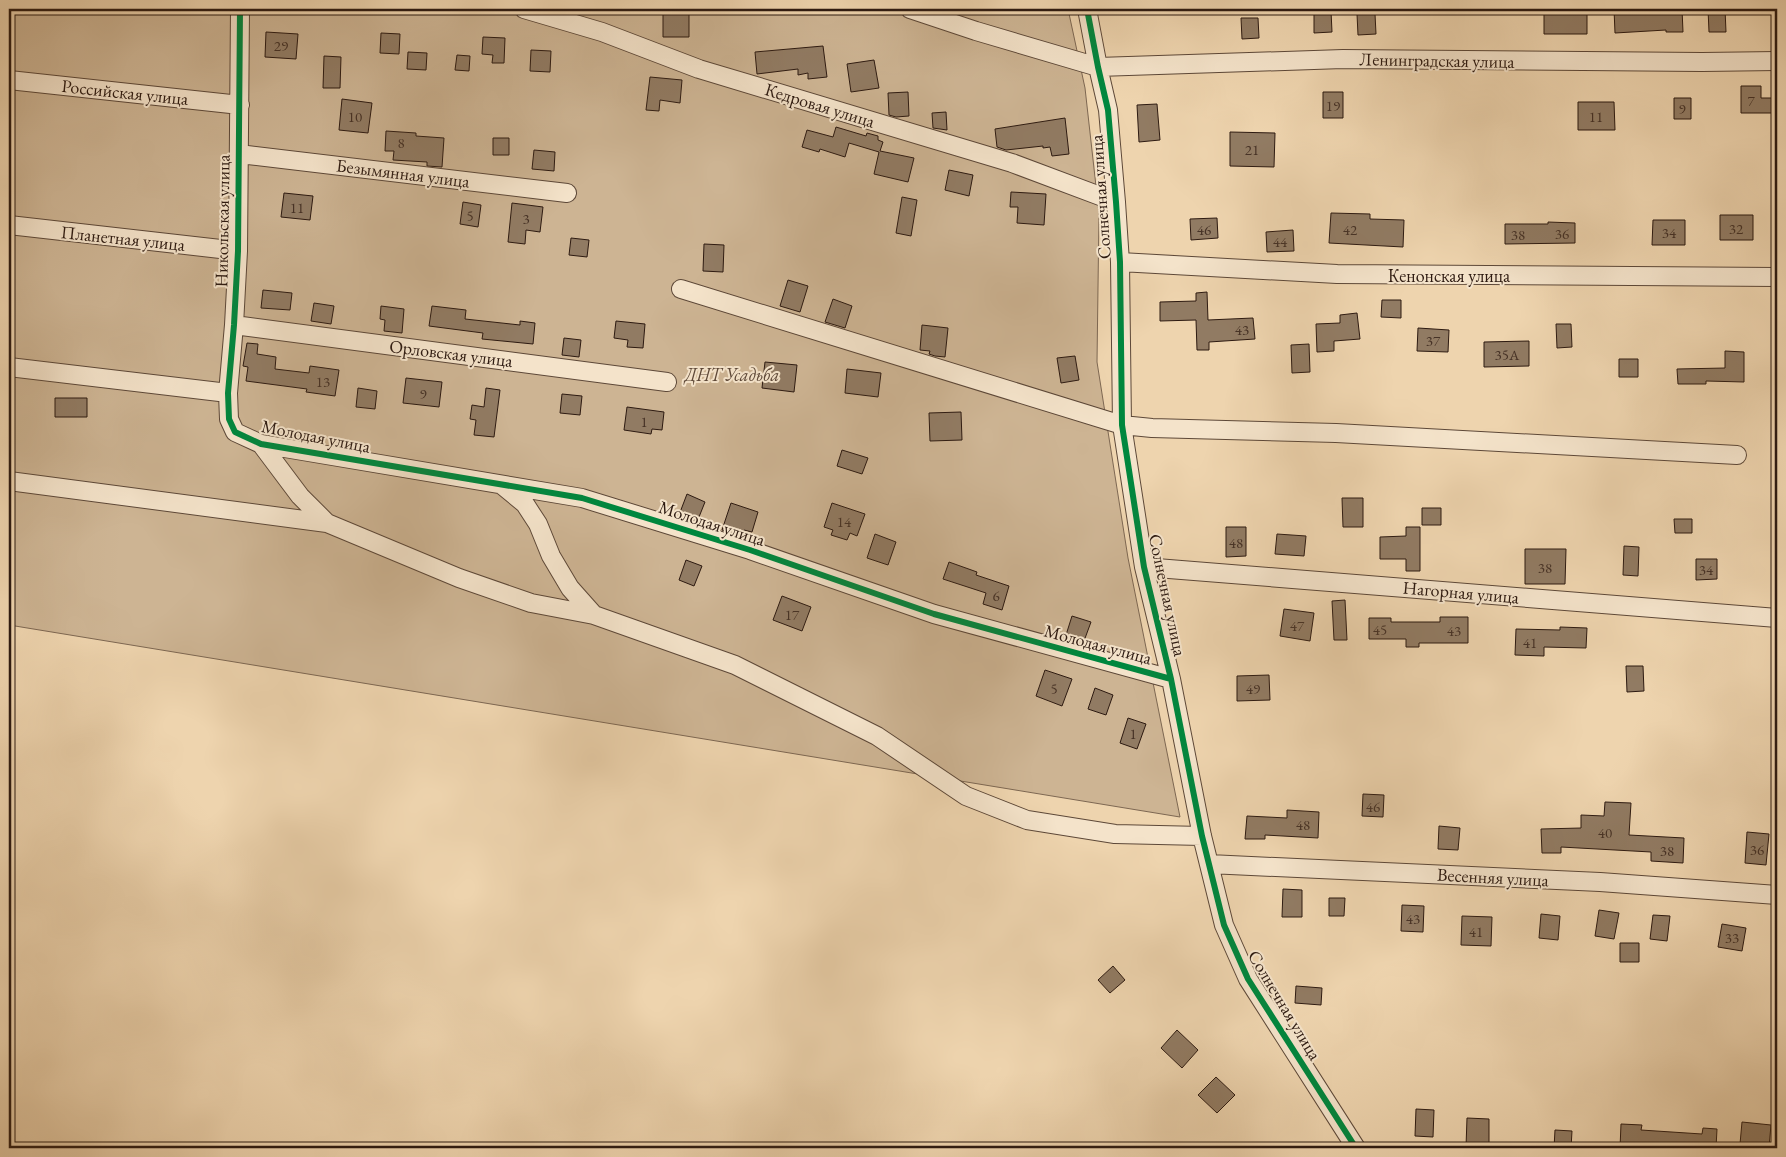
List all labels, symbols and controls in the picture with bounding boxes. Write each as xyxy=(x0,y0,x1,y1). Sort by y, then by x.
house number: 29 xyxy=(274,36,288,55)
street label: Ленинградская улица xyxy=(1359,47,1516,73)
street label: Российская улица xyxy=(61,74,190,110)
street label: Кедровая улица xyxy=(762,77,878,133)
house number: 7 xyxy=(1747,91,1755,110)
house number: 19 xyxy=(1326,96,1340,115)
house number: 9 xyxy=(1678,99,1686,118)
house number: 10 xyxy=(348,107,362,126)
house number: 11 xyxy=(1589,107,1603,126)
house number: 8 xyxy=(397,133,405,152)
street label: Солнечная улица xyxy=(1084,133,1116,260)
house number: 21 xyxy=(1245,140,1259,159)
street label: Безымянная улица xyxy=(335,153,472,193)
street label: Никольская улица xyxy=(209,154,235,288)
house number: 11 xyxy=(290,198,304,217)
house number: 5 xyxy=(466,206,474,225)
house number: 3 xyxy=(522,209,530,228)
house number: 32 xyxy=(1729,219,1744,238)
street label: Планетная улица xyxy=(60,220,187,256)
house number: 46 xyxy=(1197,220,1211,239)
house number: 42 xyxy=(1343,220,1358,239)
house number: 34 xyxy=(1662,223,1677,242)
house number: 36 xyxy=(1555,224,1569,243)
house number: 38 xyxy=(1511,225,1525,244)
house number: 44 xyxy=(1273,232,1288,251)
street label: Кенонская улица xyxy=(1388,264,1511,287)
house number: 43 xyxy=(1235,320,1249,339)
house number: 37 xyxy=(1426,331,1441,350)
street label: Орловская улица xyxy=(388,334,515,372)
house number: 35А xyxy=(1495,345,1520,364)
park label: ДНТ Усадьба xyxy=(683,363,779,386)
house number: 13 xyxy=(316,372,330,391)
house number: 9 xyxy=(419,384,427,403)
house number: 1 xyxy=(640,412,648,431)
street label: Молодая улица xyxy=(260,414,373,458)
street label: Молодая улица xyxy=(656,495,769,551)
house number: 14 xyxy=(837,512,852,531)
street label: Солнечная улица xyxy=(1144,532,1192,659)
house number: 48 xyxy=(1229,533,1243,552)
house number: 38 xyxy=(1538,558,1552,577)
house number: 34 xyxy=(1699,560,1714,579)
street label: Нагорная улица xyxy=(1402,575,1521,609)
house number: 6 xyxy=(992,586,1000,605)
house number: 17 xyxy=(785,605,800,624)
house number: 47 xyxy=(1290,616,1305,635)
street label: Молодая улица xyxy=(1042,619,1155,670)
house number: 45 xyxy=(1373,620,1387,639)
house number: 43 xyxy=(1447,621,1461,640)
house number: 41 xyxy=(1523,633,1537,652)
house number: 5 xyxy=(1050,679,1058,698)
house number: 49 xyxy=(1246,679,1260,698)
house number: 1 xyxy=(1129,724,1137,743)
house number: 46 xyxy=(1366,797,1380,816)
house number: 48 xyxy=(1296,815,1310,834)
house number: 40 xyxy=(1598,823,1612,842)
house number: 36 xyxy=(1750,840,1764,859)
house number: 38 xyxy=(1660,841,1674,860)
street label: Весенняя улица xyxy=(1437,863,1550,891)
house number: 43 xyxy=(1406,909,1420,928)
house number: 41 xyxy=(1469,922,1483,941)
house number: 33 xyxy=(1725,928,1739,947)
street label: Солнечная улица xyxy=(1243,946,1327,1065)

